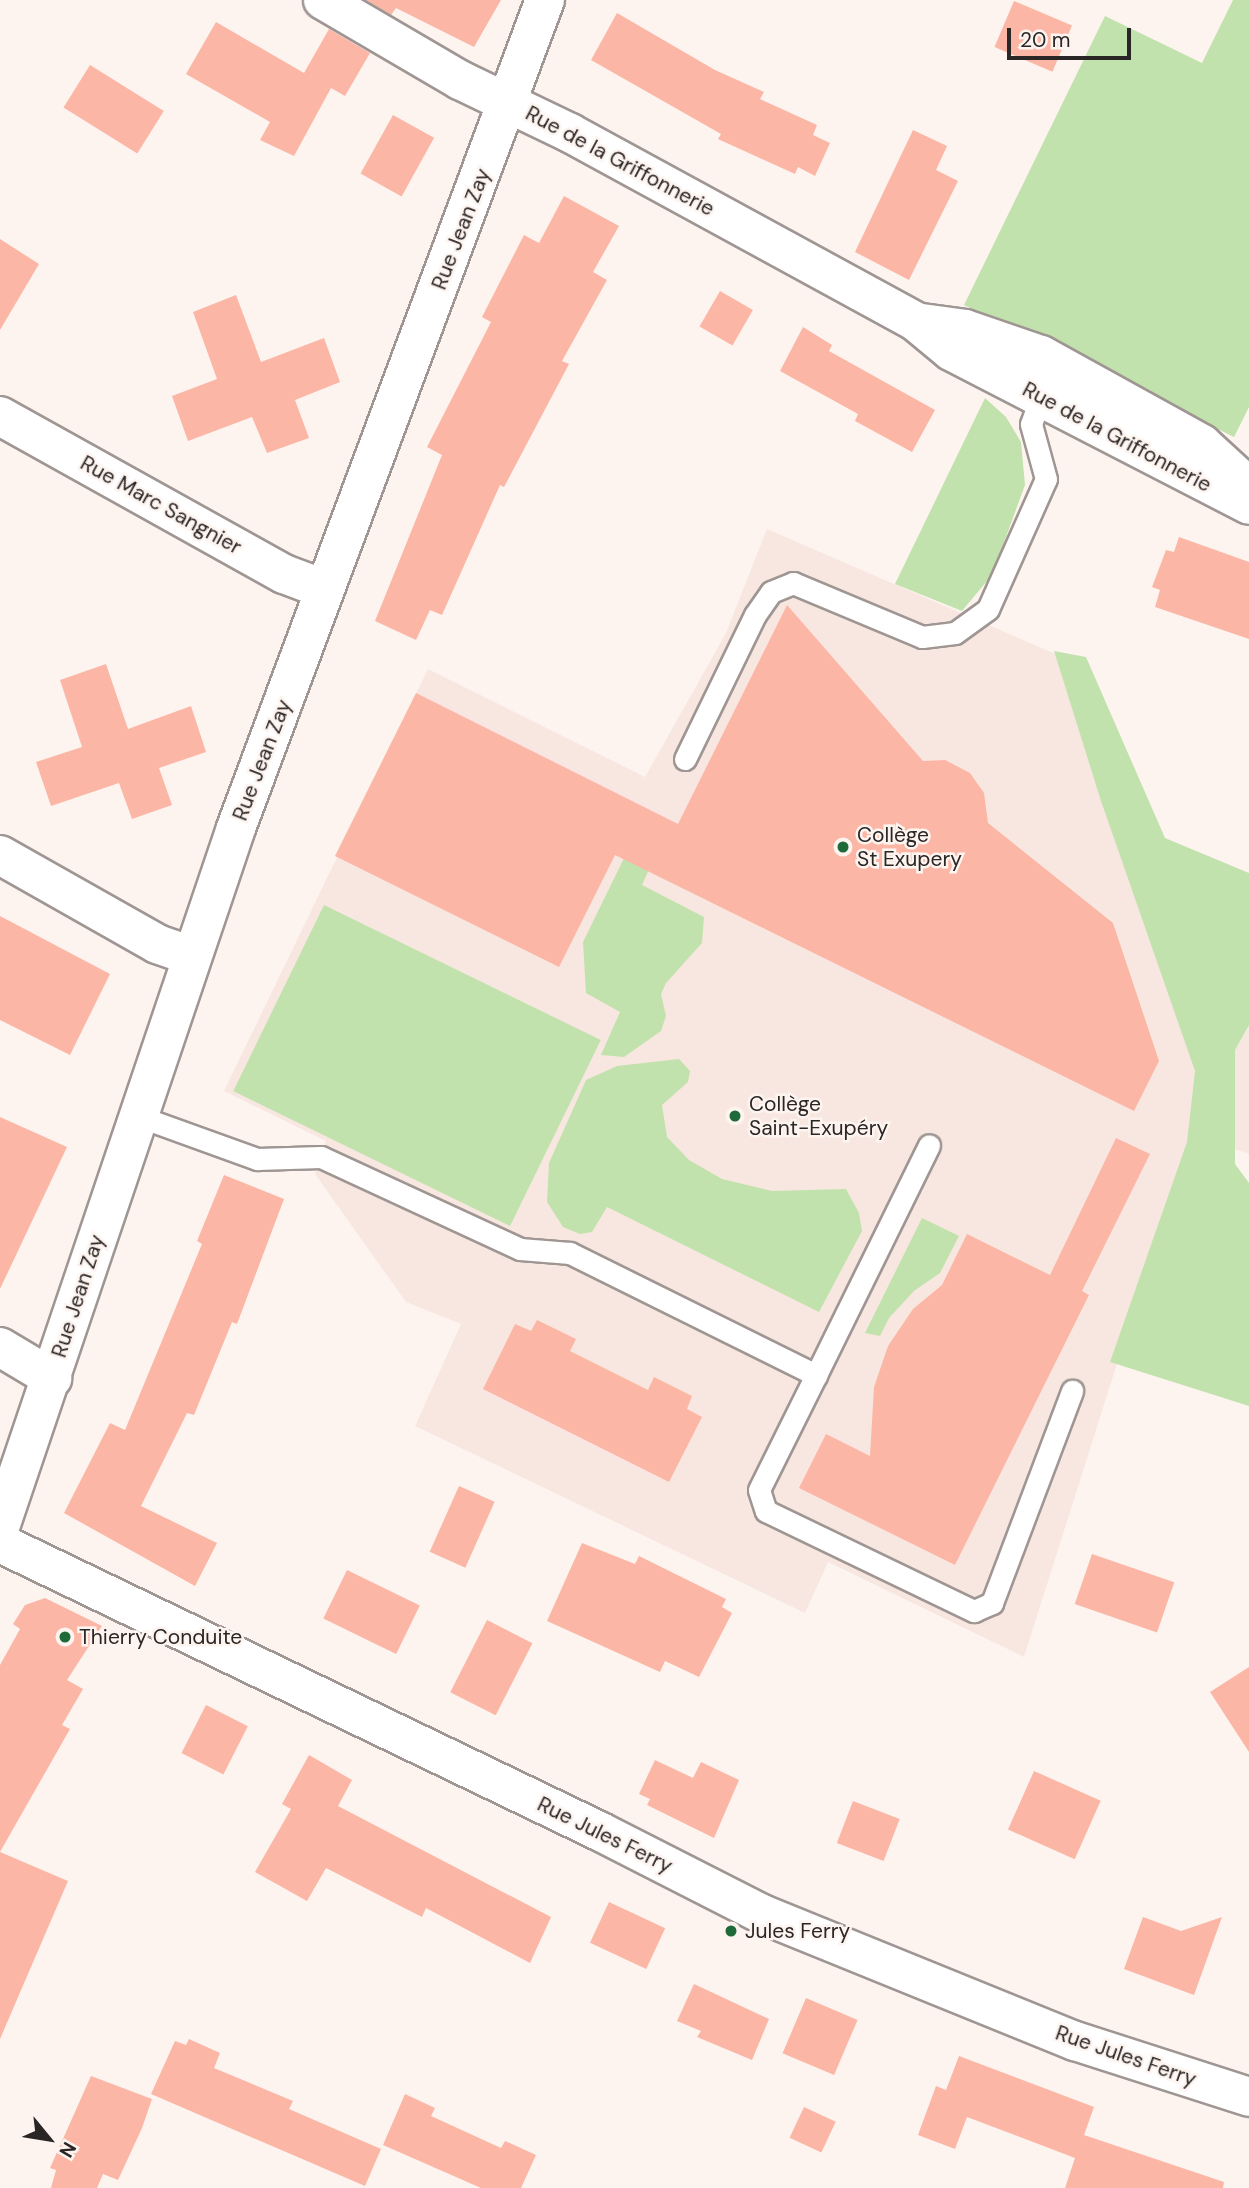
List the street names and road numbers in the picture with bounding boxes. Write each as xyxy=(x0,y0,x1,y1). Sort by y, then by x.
street label: Rue de la Griffonnerie xyxy=(521,101,719,221)
street label: Rue Jean Zay xyxy=(426,165,496,293)
street label: Rue de la Griffonnerie xyxy=(1018,377,1216,497)
street label: Rue Marc Sangnier xyxy=(76,450,246,560)
street label: Rue Jean Zay xyxy=(227,696,297,824)
street label: Rue Jean Zay xyxy=(46,1231,110,1361)
street label: Rue Jules Ferry xyxy=(533,1791,677,1879)
street label: Rue Jules Ferry xyxy=(1052,2020,1200,2092)

